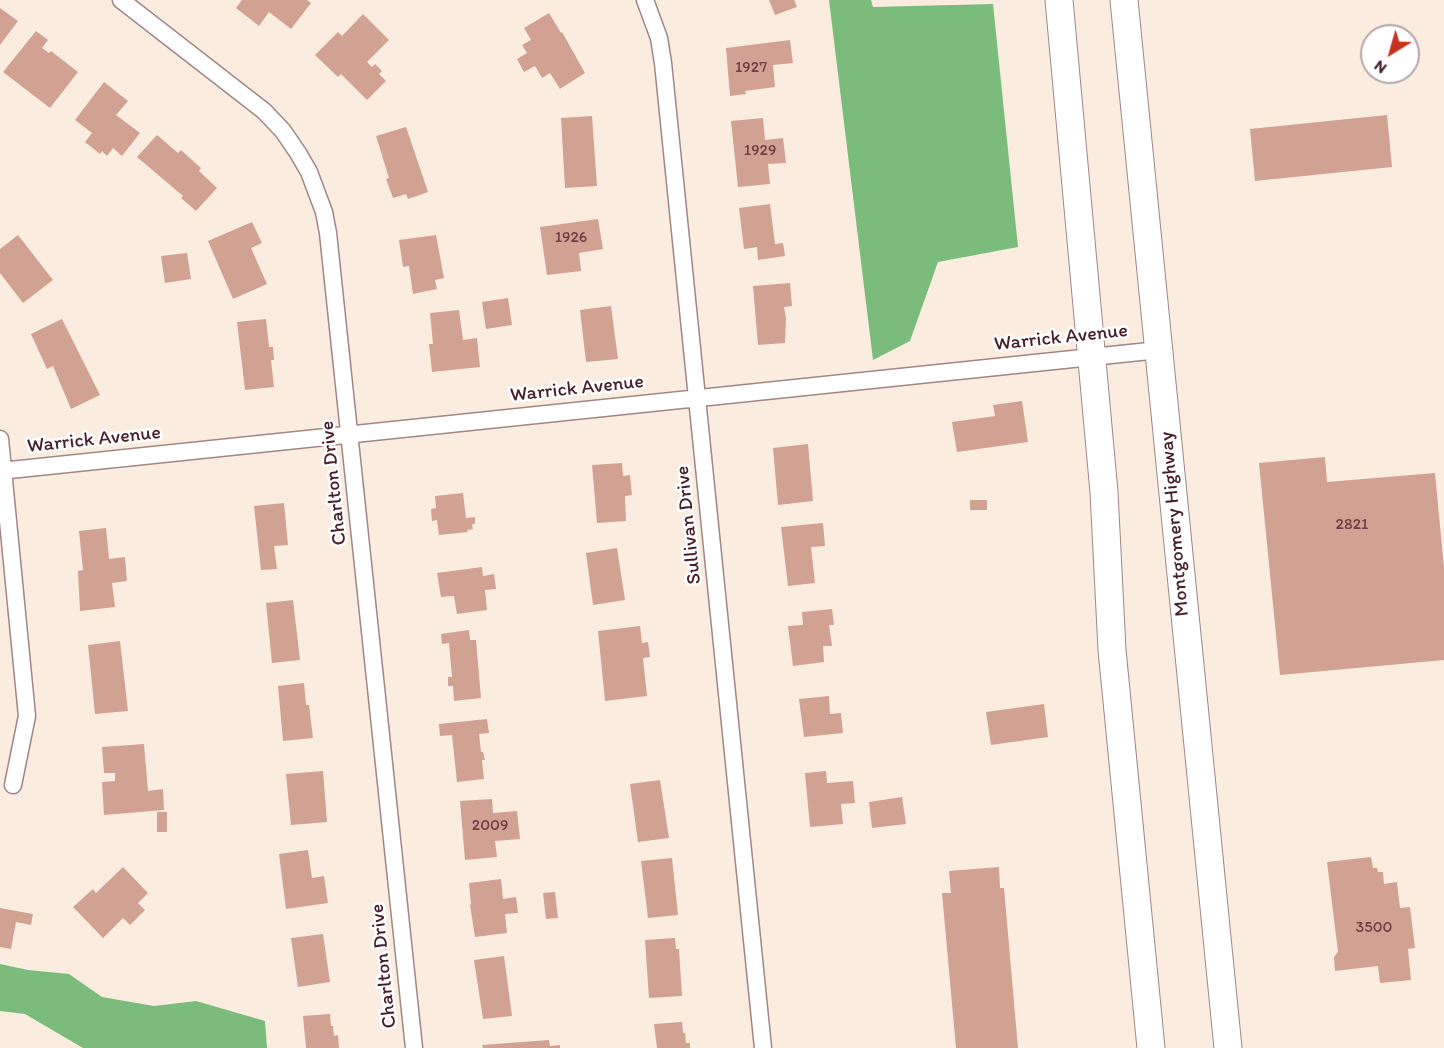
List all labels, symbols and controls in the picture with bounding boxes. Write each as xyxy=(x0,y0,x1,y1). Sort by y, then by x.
north arrow xyxy=(1360,24,1420,84)
text: N xyxy=(1370,56,1390,78)
house number: 1927 xyxy=(735,58,767,78)
house number: 1929 xyxy=(744,141,776,161)
house number: 1926 xyxy=(555,228,587,248)
street label: Warrick Avenue xyxy=(993,319,1129,357)
street label: Warrick Avenue xyxy=(509,370,645,408)
street label: Charlton Drive xyxy=(316,420,352,546)
street label: Warrick Avenue xyxy=(26,421,162,459)
street label: Montgomery Highway xyxy=(1155,431,1195,617)
street label: Sullivan Drive xyxy=(671,464,707,586)
house number: 2821 xyxy=(1335,515,1369,535)
house number: 2009 xyxy=(472,816,508,836)
street label: Charlton Drive xyxy=(366,903,402,1029)
house number: 3500 xyxy=(1356,918,1392,938)

